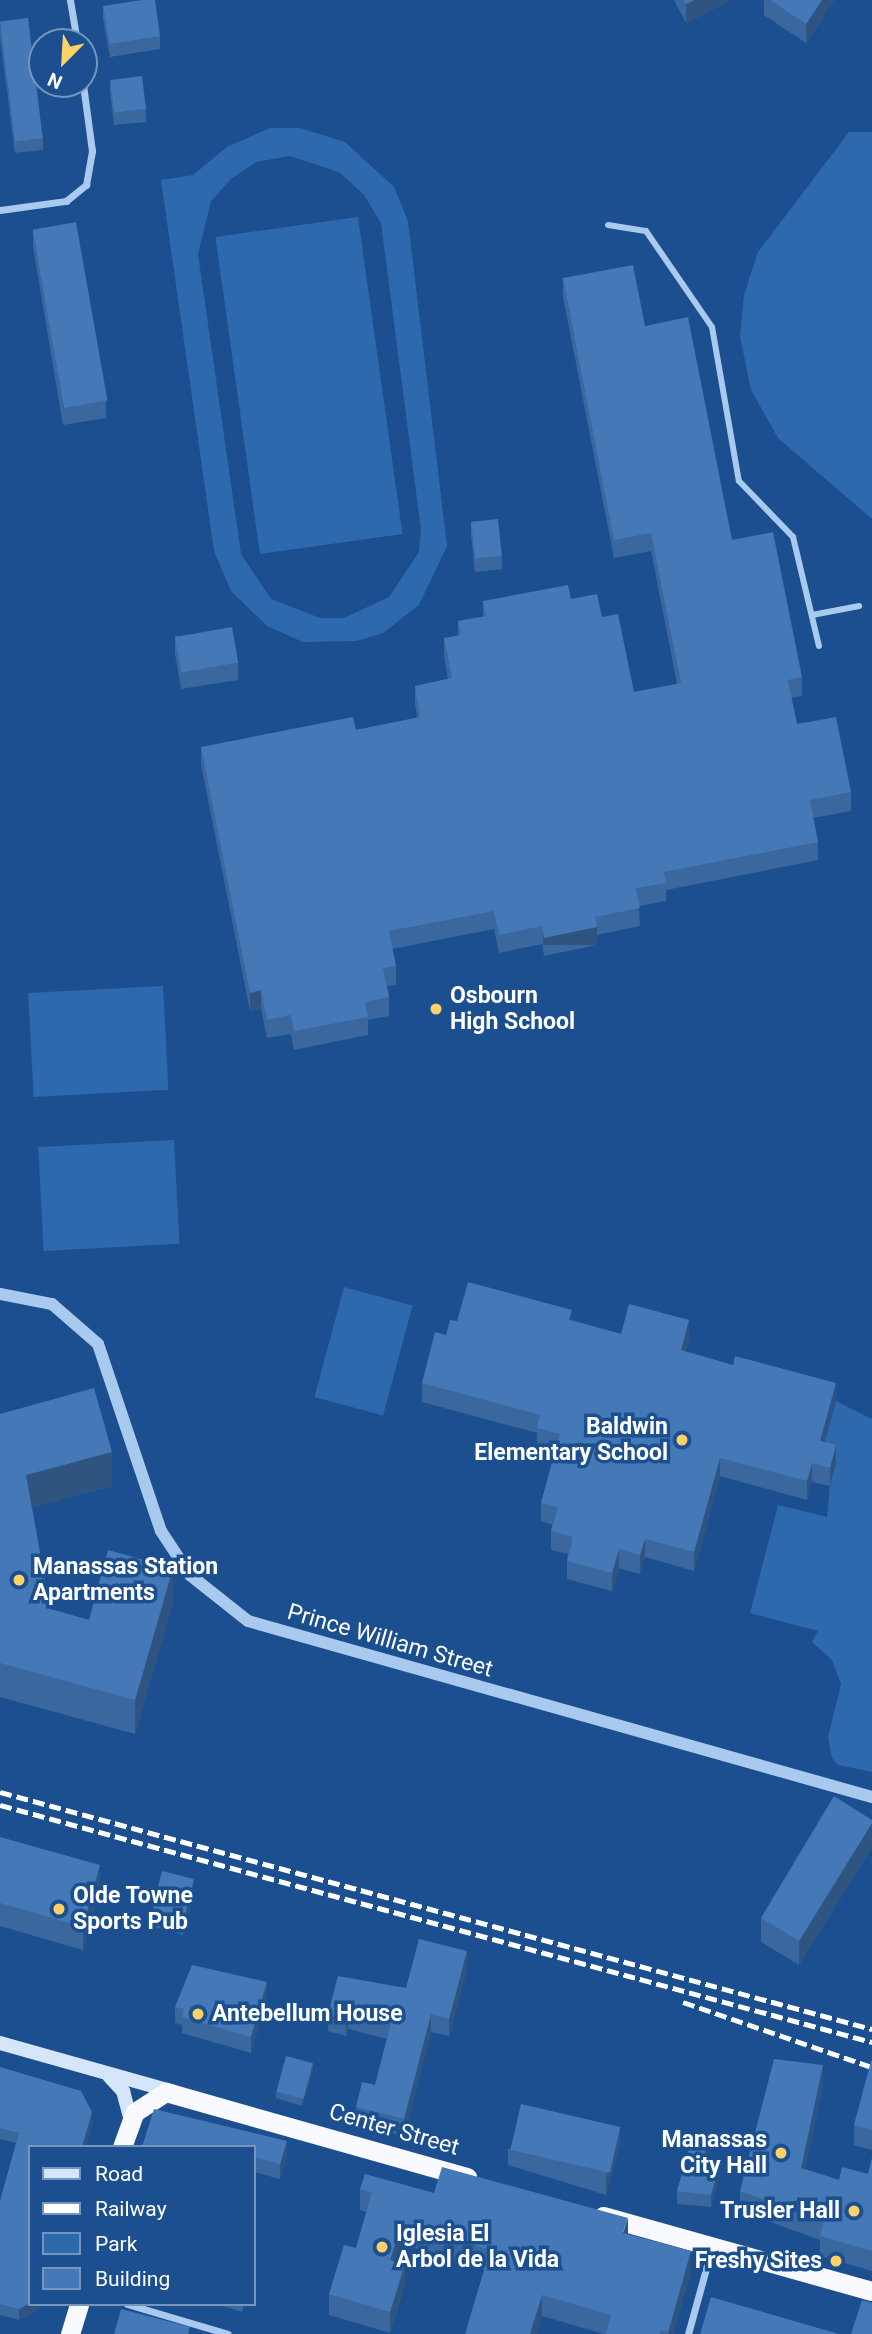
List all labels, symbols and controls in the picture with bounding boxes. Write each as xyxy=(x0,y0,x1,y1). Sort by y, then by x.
north arrow xyxy=(28,28,98,98)
text: N xyxy=(44,68,66,94)
place label: Osbourn High School xyxy=(450,982,575,1036)
marker: Osbourn High School xyxy=(428,1001,444,1017)
place label: Baldwin Elementary School xyxy=(474,1413,668,1467)
marker: Baldwin Elementary School xyxy=(674,1432,690,1448)
place label: Manassas Station Apartments xyxy=(33,1553,218,1607)
marker: Manassas Station Apartments xyxy=(11,1572,27,1588)
street label: Prince William Street xyxy=(284,1598,496,1684)
place label: Olde Towne Sports Pub xyxy=(73,1882,194,1936)
marker: Olde Towne Sports Pub xyxy=(51,1901,67,1917)
place label: Antebellum House xyxy=(212,2000,403,2028)
marker: Antebellum House xyxy=(190,2006,206,2022)
street label: Center Street xyxy=(326,2098,462,2162)
place label: Manassas City Hall xyxy=(662,2126,767,2180)
legend xyxy=(28,2145,256,2306)
marker: Manassas City Hall xyxy=(773,2145,789,2161)
text: Road xyxy=(95,2162,143,2186)
text: Railway xyxy=(95,2197,167,2221)
place label: Trusler Hall xyxy=(720,2197,840,2225)
marker: Trusler Hall xyxy=(846,2203,862,2219)
place label: Iglesia El Arbol de la Vida xyxy=(396,2220,559,2274)
text: Park xyxy=(95,2232,137,2256)
marker: Iglesia El Arbol de la Vida xyxy=(374,2239,390,2255)
place label: Freshy Sites xyxy=(695,2247,822,2275)
marker: Freshy Sites xyxy=(828,2253,844,2269)
text: Building xyxy=(95,2267,170,2291)

